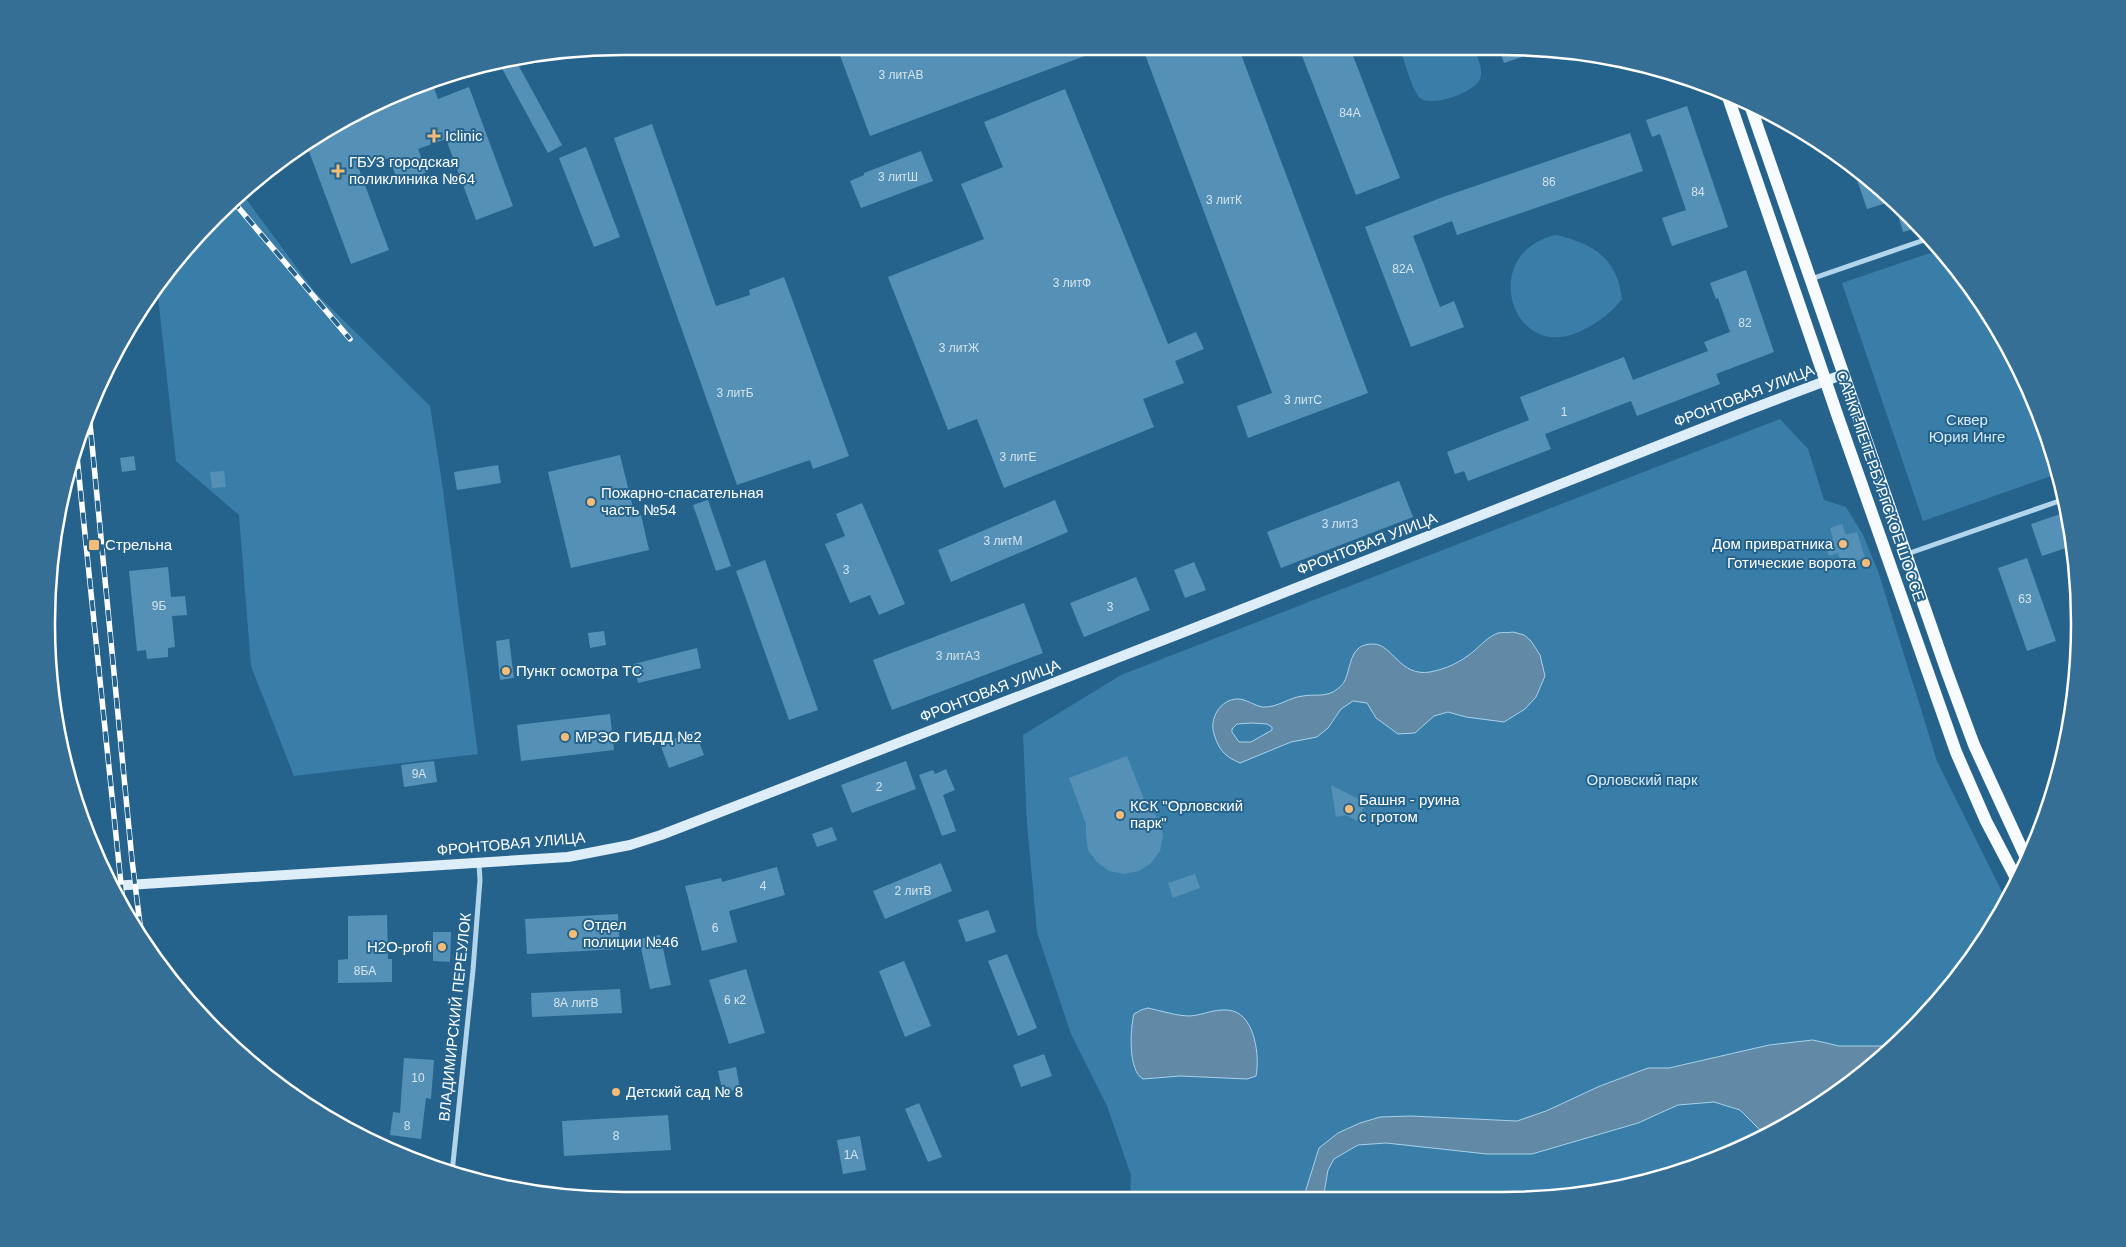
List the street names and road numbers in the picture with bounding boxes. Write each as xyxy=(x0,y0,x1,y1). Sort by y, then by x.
street label: ФРОНТОВАЯ УЛИЦА xyxy=(1671,361,1816,430)
street label: САНКТ-ПЕТЕРБУРГСКОЕ ШОССЕ xyxy=(1833,368,1928,603)
street label: ФРОНТОВАЯ УЛИЦА xyxy=(1294,509,1439,578)
street label: ФРОНТОВАЯ УЛИЦА xyxy=(917,656,1062,725)
street label: ФРОНТОВАЯ УЛИЦА xyxy=(436,829,586,858)
street label: ВЛАДИМИРСКИЙ ПЕРЕУЛОК xyxy=(435,912,474,1122)

